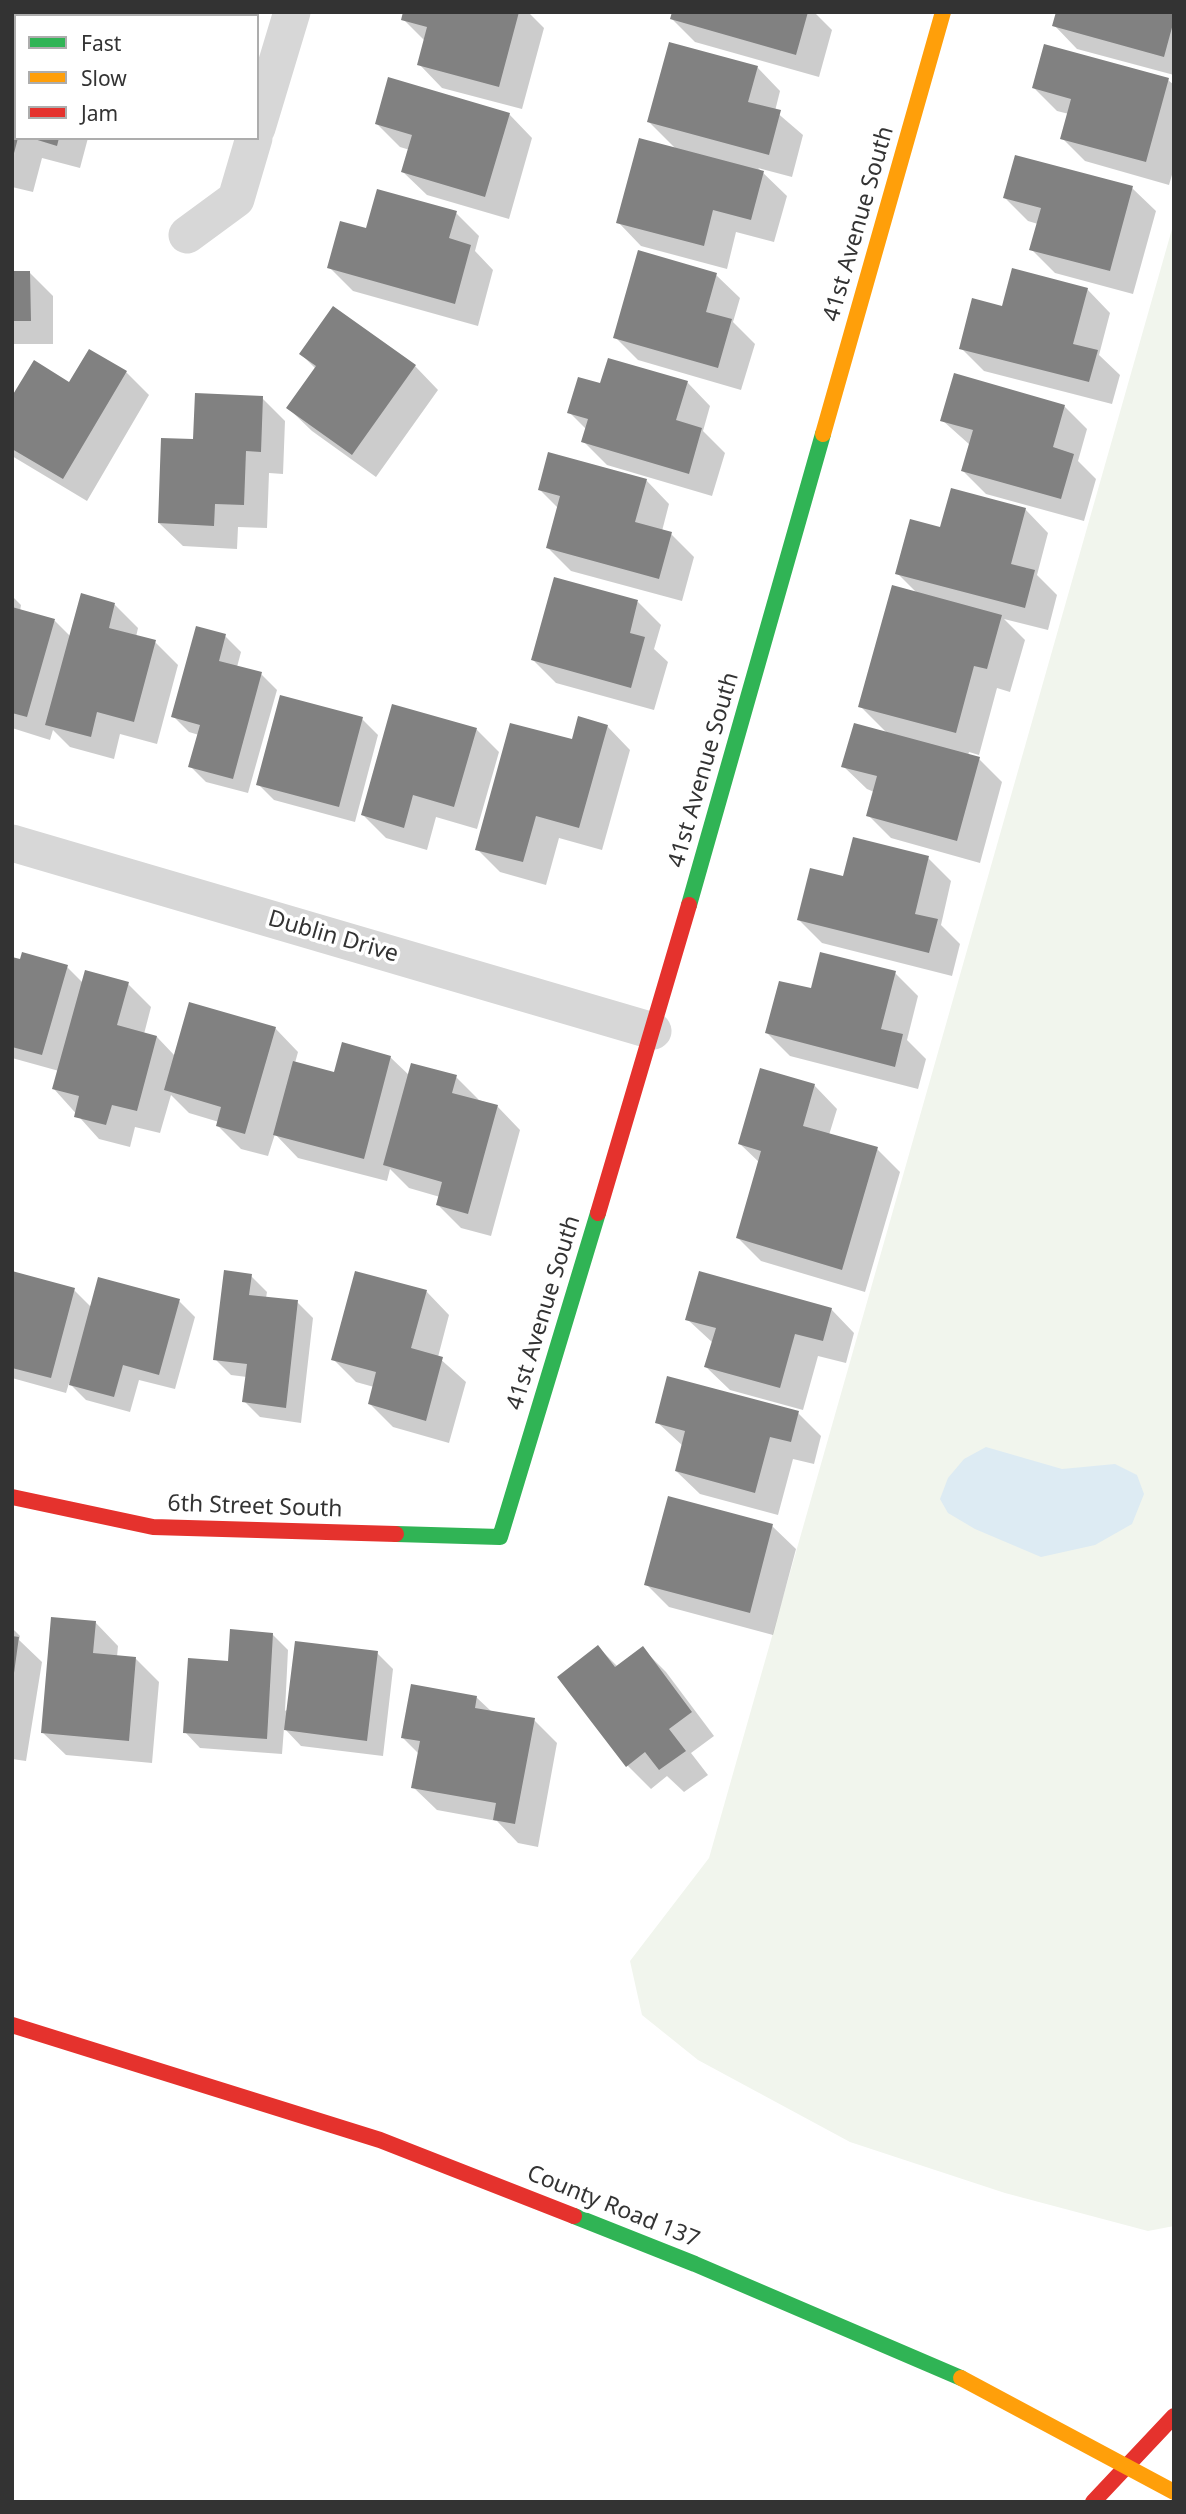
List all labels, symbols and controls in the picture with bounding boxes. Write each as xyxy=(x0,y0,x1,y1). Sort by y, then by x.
legend xyxy=(14,14,259,140)
text: Fast xyxy=(81,29,121,57)
text: Slow xyxy=(81,64,127,92)
text: Jam xyxy=(81,99,118,127)
street label: 41st Avenue South xyxy=(818,123,900,325)
street label: 41st Avenue South xyxy=(663,669,745,871)
street label: Dublin Drive xyxy=(265,905,401,969)
street label: 41st Avenue South xyxy=(501,1213,587,1413)
street label: 6th Street South xyxy=(167,1490,343,1524)
street label: County Road 137 xyxy=(523,2160,703,2254)

